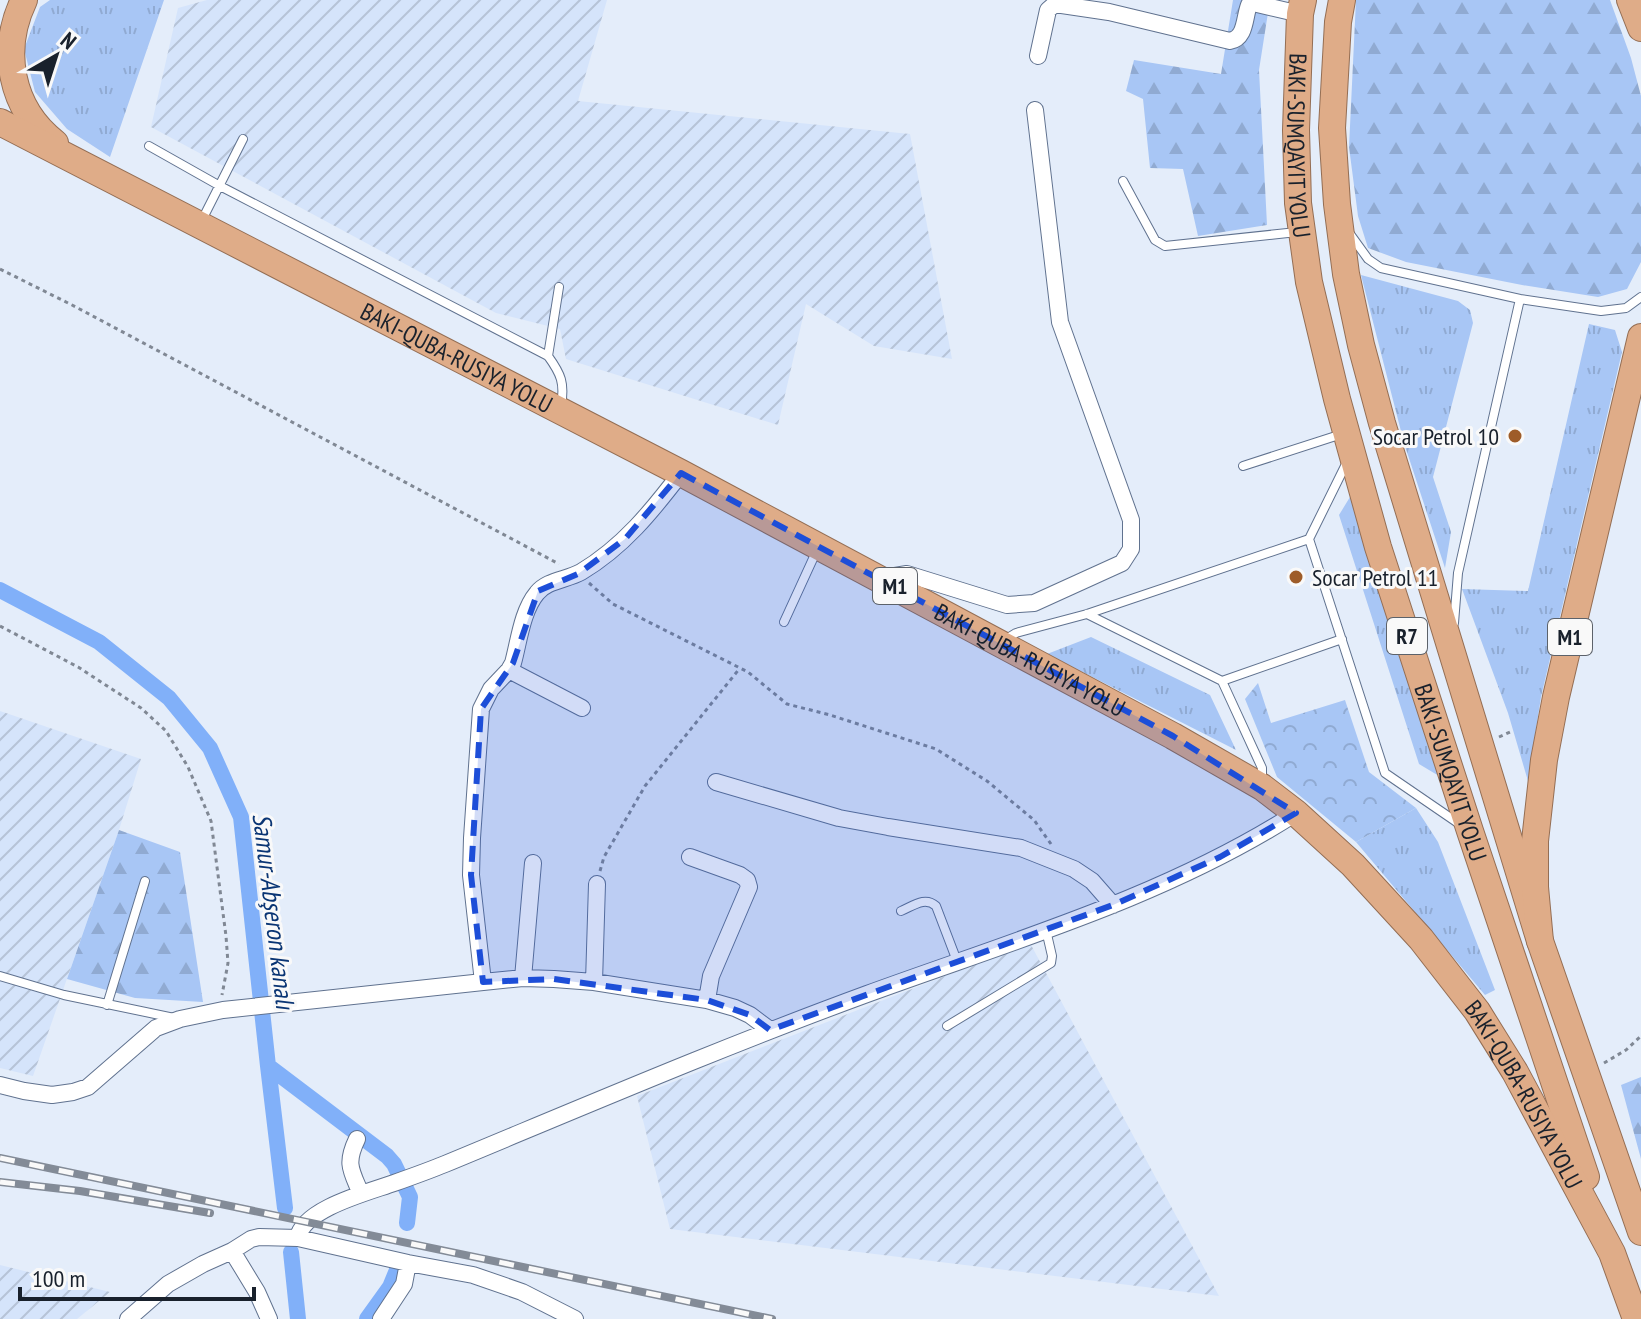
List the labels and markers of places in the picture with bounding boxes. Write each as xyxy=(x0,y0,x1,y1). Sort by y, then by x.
place label: Socar Petrol 10 xyxy=(1373,421,1499,452)
marker: Socar Petrol 10 xyxy=(1506,427,1524,445)
place label: Socar Petrol 11 xyxy=(1312,562,1438,593)
marker: Socar Petrol 11 xyxy=(1287,568,1305,586)

